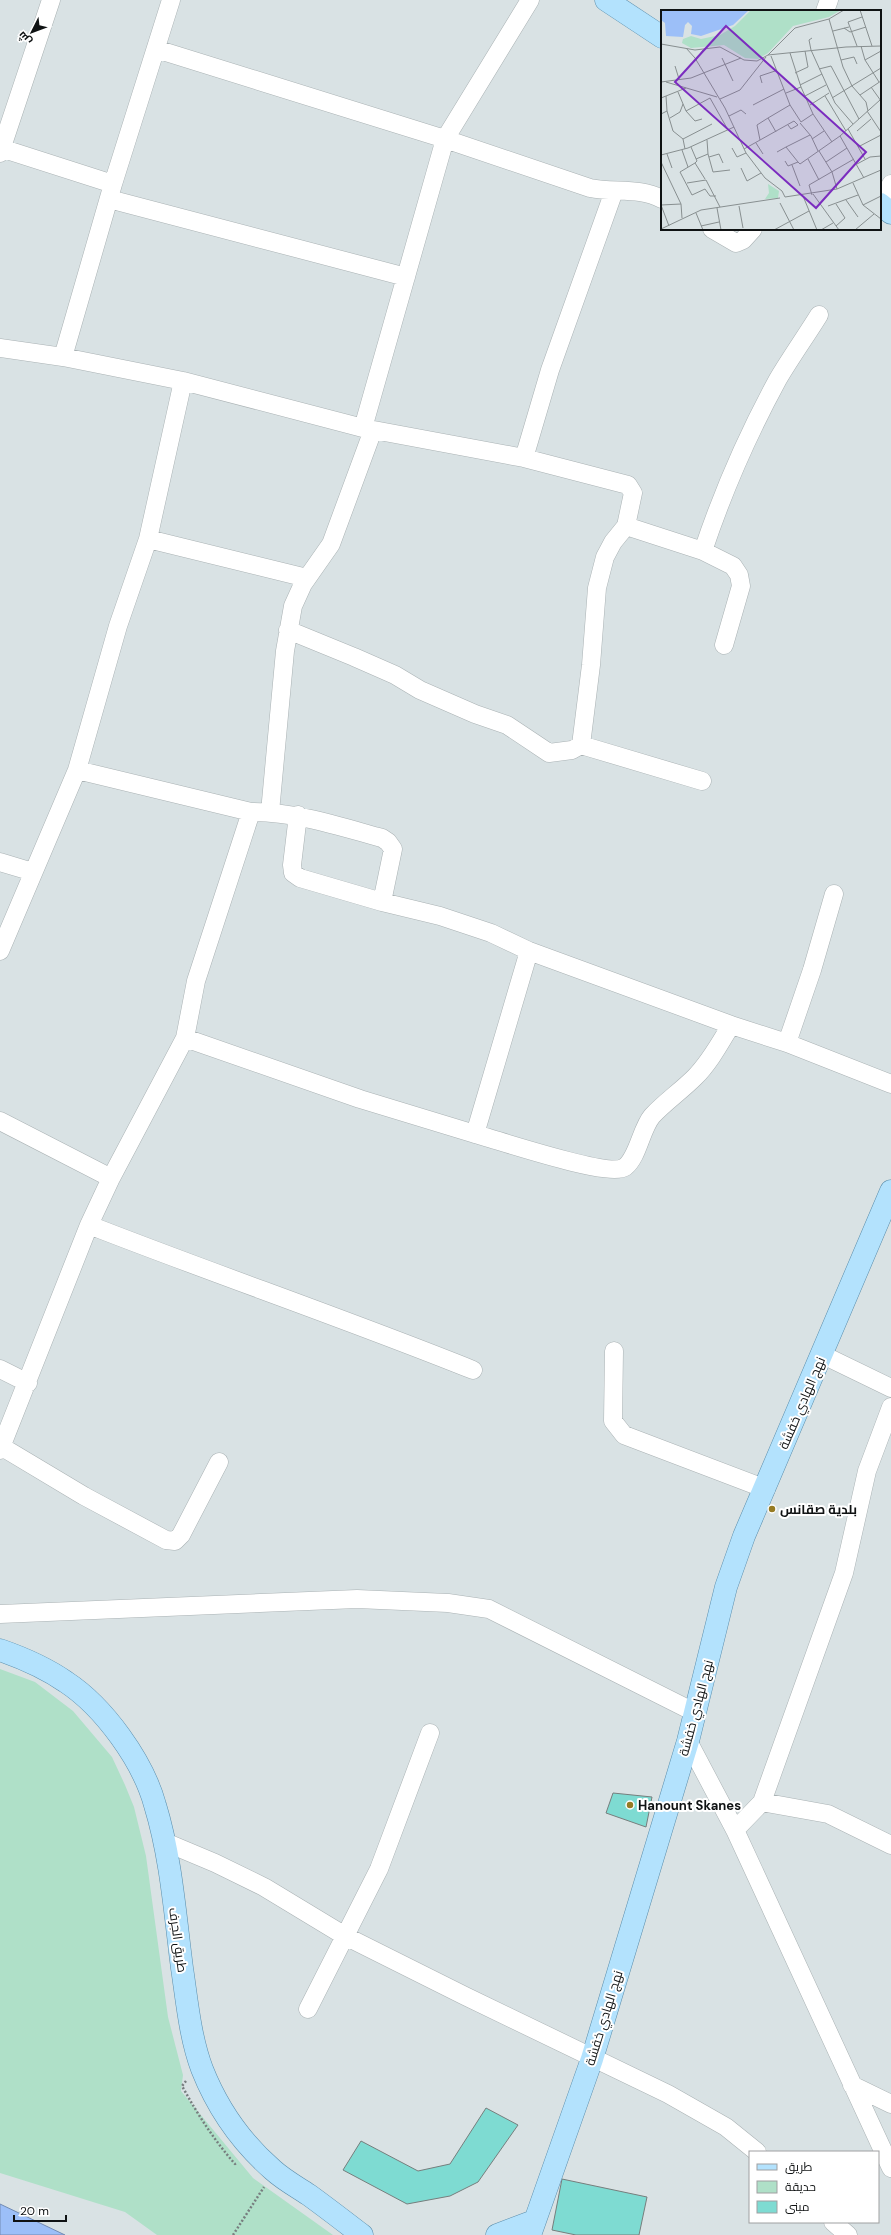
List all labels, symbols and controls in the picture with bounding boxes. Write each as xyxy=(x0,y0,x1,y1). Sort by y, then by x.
inset map xyxy=(661,10,881,230)
north arrow xyxy=(12,12,52,52)
text: ش xyxy=(15,29,34,49)
street label: نهج الهادي خفشة xyxy=(775,1354,831,1453)
place label: بلدية صقانس xyxy=(780,1501,857,1518)
marker: بلدية صقانس xyxy=(767,1504,777,1514)
street label: نهج الهادي خفشة xyxy=(675,1658,719,1758)
place label: Hanount Skanes xyxy=(638,1797,741,1814)
marker: Hanount Skanes xyxy=(625,1800,635,1810)
street label: طريق الجرف xyxy=(165,1906,191,1974)
street label: نهج الهادي خفشة xyxy=(581,1968,628,2068)
legend xyxy=(749,2151,879,2223)
text: طريق xyxy=(785,2159,813,2175)
text: حديقة xyxy=(785,2179,816,2195)
scale bar xyxy=(14,2197,66,2223)
text: مبنى xyxy=(785,2199,810,2215)
text: 20 m xyxy=(20,2203,49,2219)

